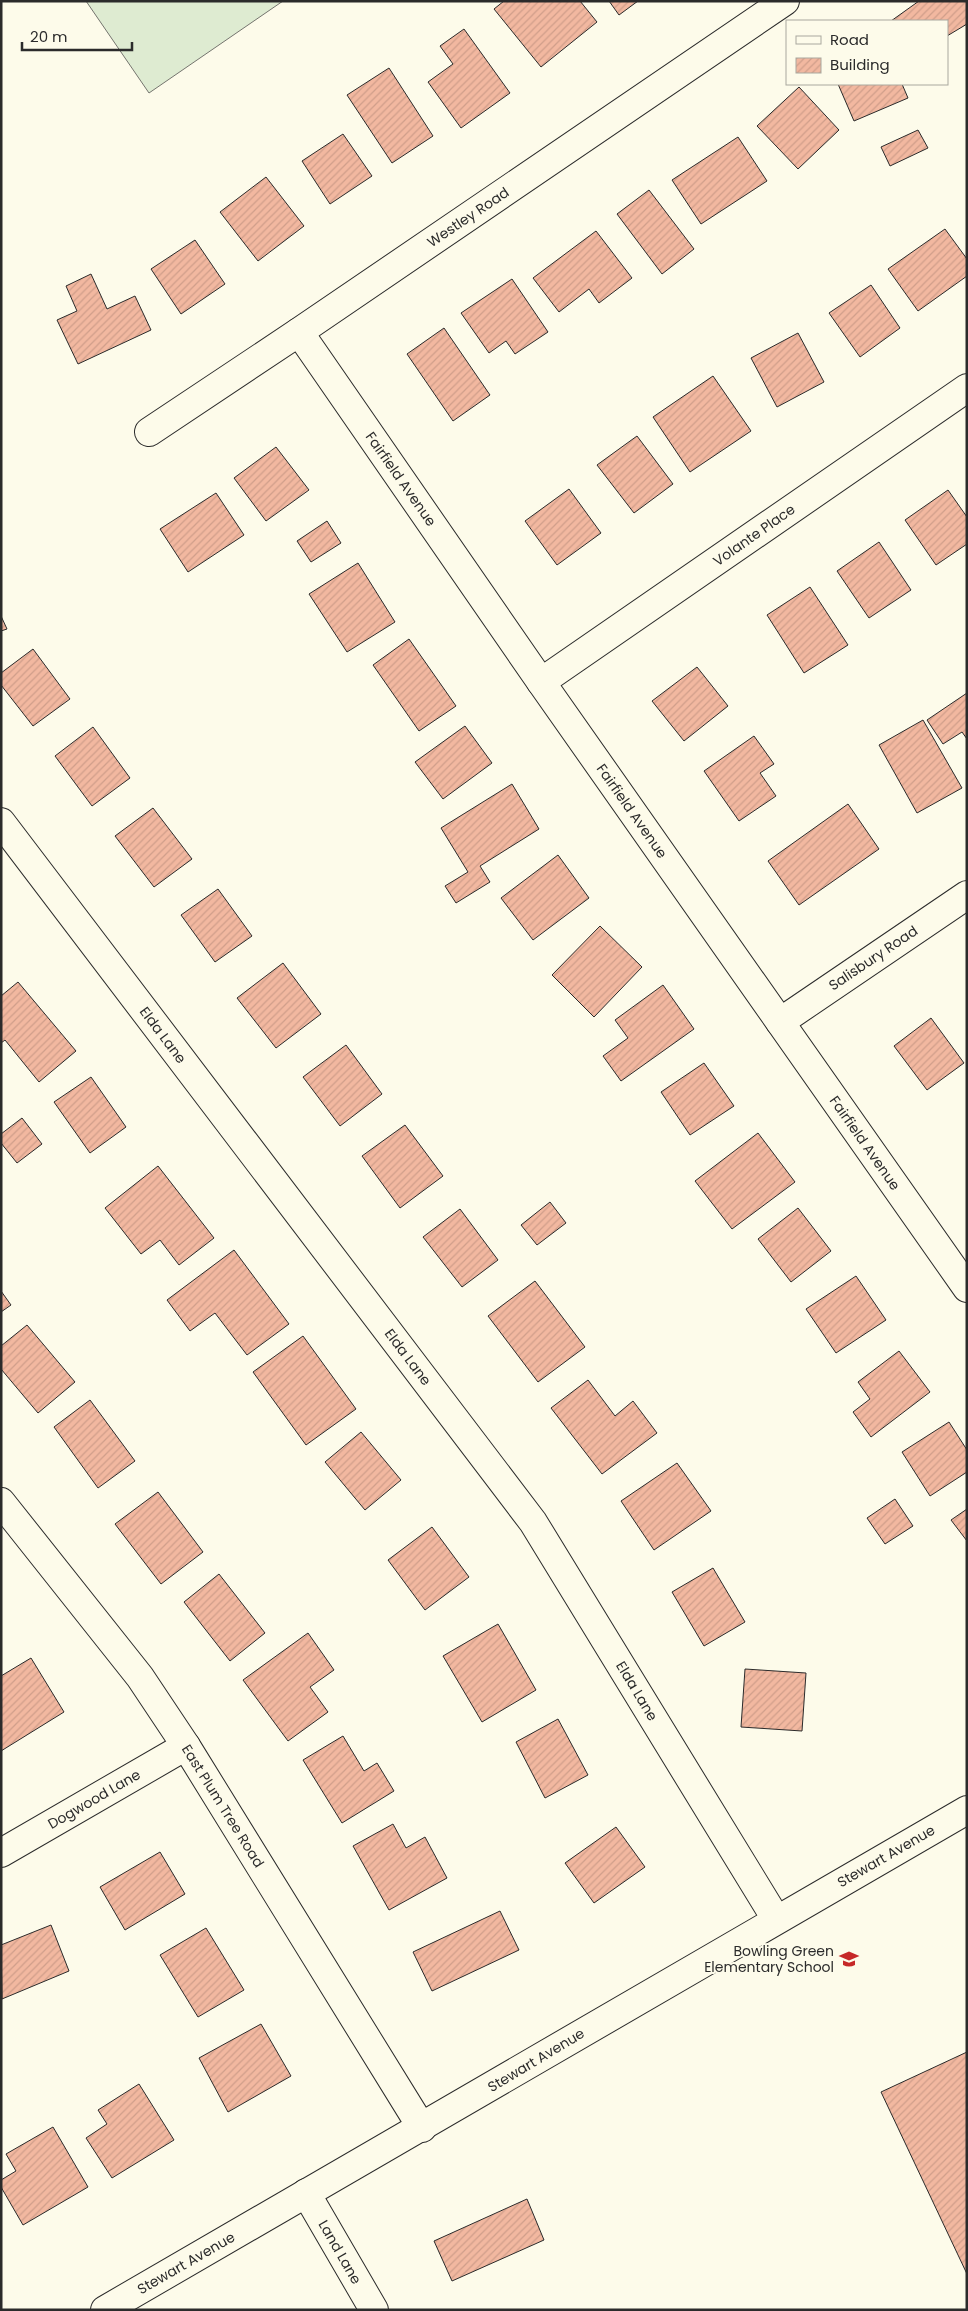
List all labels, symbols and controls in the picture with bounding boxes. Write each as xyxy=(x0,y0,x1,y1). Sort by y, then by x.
scale bar xyxy=(22,20,132,52)
legend xyxy=(786,20,948,85)
text: 20 m xyxy=(30,26,68,47)
text: Road xyxy=(830,29,869,50)
text: Building xyxy=(830,54,890,75)
street label: Westley Road xyxy=(423,182,513,252)
street label: Fairfield Avenue xyxy=(361,428,441,531)
street label: Volante Place xyxy=(709,499,799,571)
street label: Fairfield Avenue xyxy=(592,760,672,863)
street label: Salisbury Road xyxy=(824,921,922,995)
street label: Elda Lane xyxy=(135,1002,191,1068)
street label: Fairfield Avenue xyxy=(825,1092,905,1195)
street label: Elda Lane xyxy=(380,1324,436,1390)
street label: Elda Lane xyxy=(611,1657,663,1725)
street label: East Plum Tree Road xyxy=(177,1741,269,1871)
street label: Dogwood Lane xyxy=(44,1764,144,1834)
street label: Stewart Avenue xyxy=(834,1820,939,1892)
place label: Bowling Green Elementary School xyxy=(704,1941,834,1977)
school or university icon: Bowling Green Elementary School xyxy=(838,1948,860,1970)
street label: Stewart Avenue xyxy=(484,2023,588,2097)
street label: Land Lane xyxy=(314,2216,367,2288)
street label: Stewart Avenue xyxy=(134,2227,239,2299)

